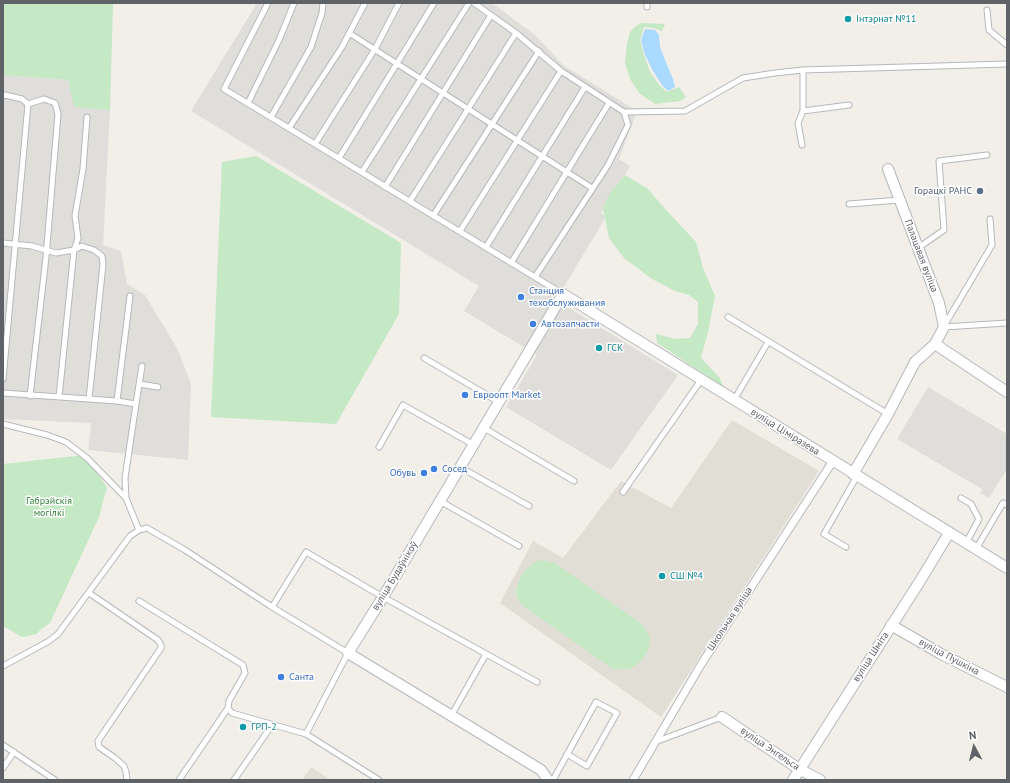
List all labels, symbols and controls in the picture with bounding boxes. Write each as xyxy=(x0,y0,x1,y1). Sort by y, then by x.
place label: Інтэрнат №11 xyxy=(856,13,916,25)
marker: Інтэрнат №11 xyxy=(843,14,853,24)
place label: Горацкі РАНС xyxy=(914,185,972,197)
marker: Горацкі РАНС xyxy=(975,186,985,196)
street label: Палацавая вуліца xyxy=(902,218,940,294)
place label: Станция техобслуживания xyxy=(529,285,605,308)
marker: Станция техобслуживания xyxy=(516,292,526,302)
place label: Автозапчасти xyxy=(541,318,599,330)
marker: Автозапчасти xyxy=(528,319,538,329)
place label: ГСК xyxy=(607,342,623,354)
marker: ГСК xyxy=(594,343,604,353)
place label: Евроопт Market xyxy=(473,389,541,401)
marker: Евроопт Market xyxy=(460,390,470,400)
street label: вуліца Ціміразева xyxy=(748,406,822,458)
place label: Сосед xyxy=(442,463,467,475)
marker: Сосед xyxy=(429,464,439,474)
place label: Обувь xyxy=(390,467,416,479)
marker: Обувь xyxy=(419,468,429,478)
park label: Габрэйскія могілкі xyxy=(26,495,72,518)
street label: вуліца Будаўнікоў xyxy=(370,539,420,613)
place label: СШ №4 xyxy=(670,570,703,582)
marker: СШ №4 xyxy=(657,571,667,581)
street label: Школьная вуліца xyxy=(705,585,755,653)
street label: вуліца Шміта xyxy=(850,630,892,684)
street label: вуліца Пушкіна xyxy=(917,636,981,678)
place label: Санта xyxy=(289,671,314,683)
marker: Санта xyxy=(276,672,286,682)
place label: ГРП-2 xyxy=(251,721,277,733)
marker: ГРП-2 xyxy=(238,722,248,732)
street label: вуліца Энгельса xyxy=(738,725,802,773)
north arrow xyxy=(954,727,994,767)
text: N xyxy=(968,728,977,742)

